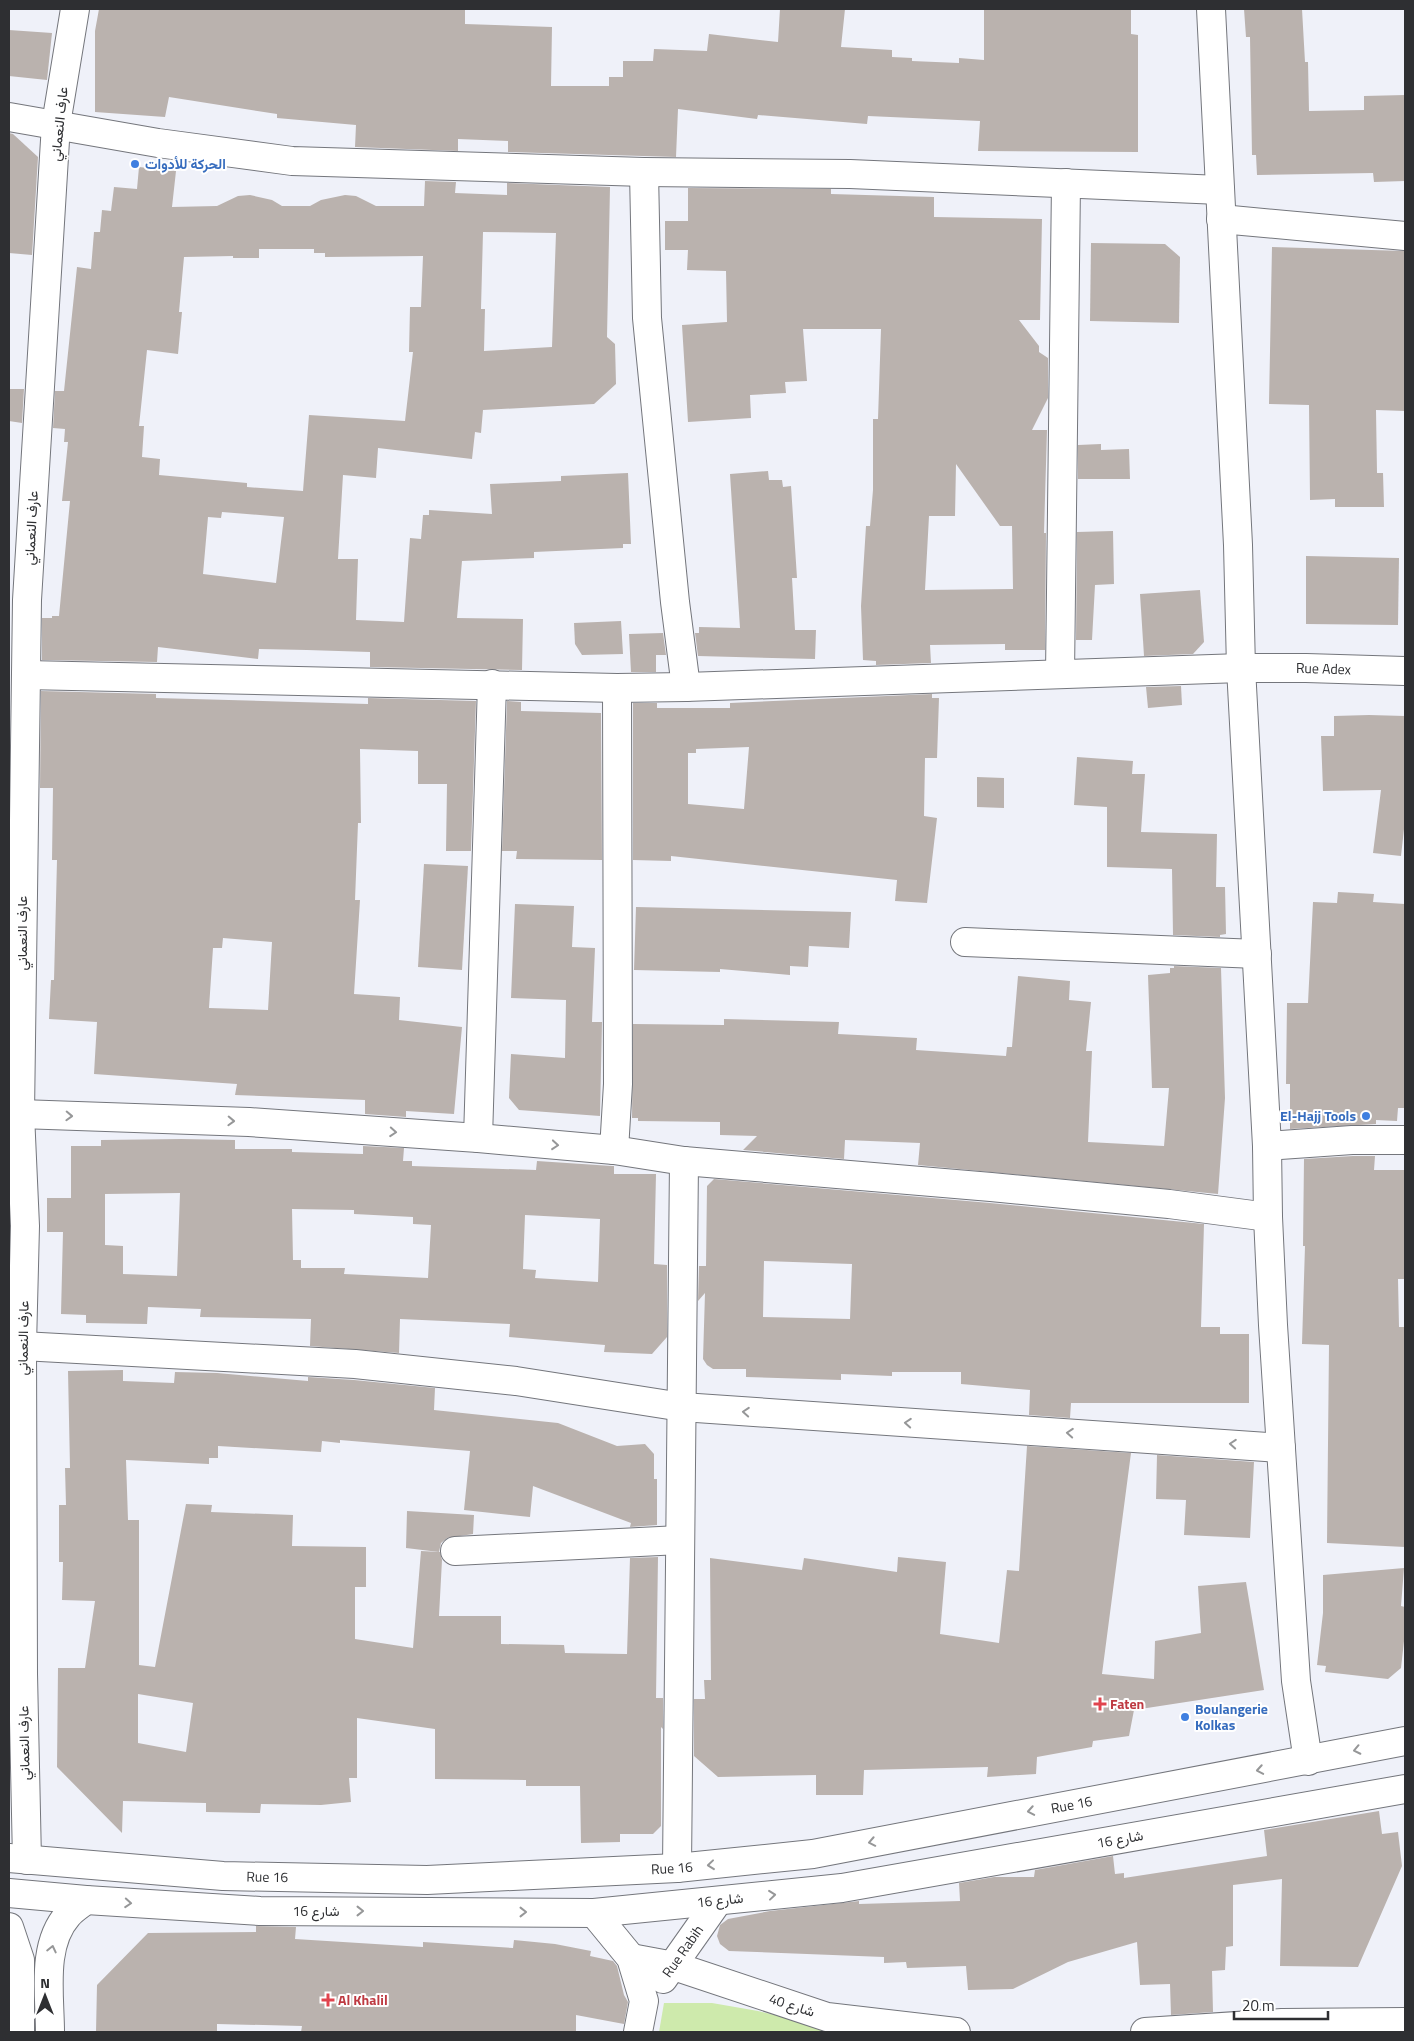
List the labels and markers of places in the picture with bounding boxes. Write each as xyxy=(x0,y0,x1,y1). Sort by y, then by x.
place label: الحركة للأدوات xyxy=(145,153,226,174)
marker: الحركة للأدوات xyxy=(129,158,141,170)
place label: El-Hajj Tools xyxy=(1280,1105,1356,1126)
marker: El-Hajj Tools xyxy=(1360,1110,1372,1122)
place label: Faten xyxy=(1110,1693,1144,1714)
marker: Faten xyxy=(1094,1698,1106,1710)
place label: Boulangerie Kolkas xyxy=(1195,1698,1268,1735)
marker: Boulangerie Kolkas xyxy=(1179,1711,1191,1723)
place label: Al Khalil xyxy=(338,1989,388,2010)
marker: Al Khalil xyxy=(322,1994,334,2006)

